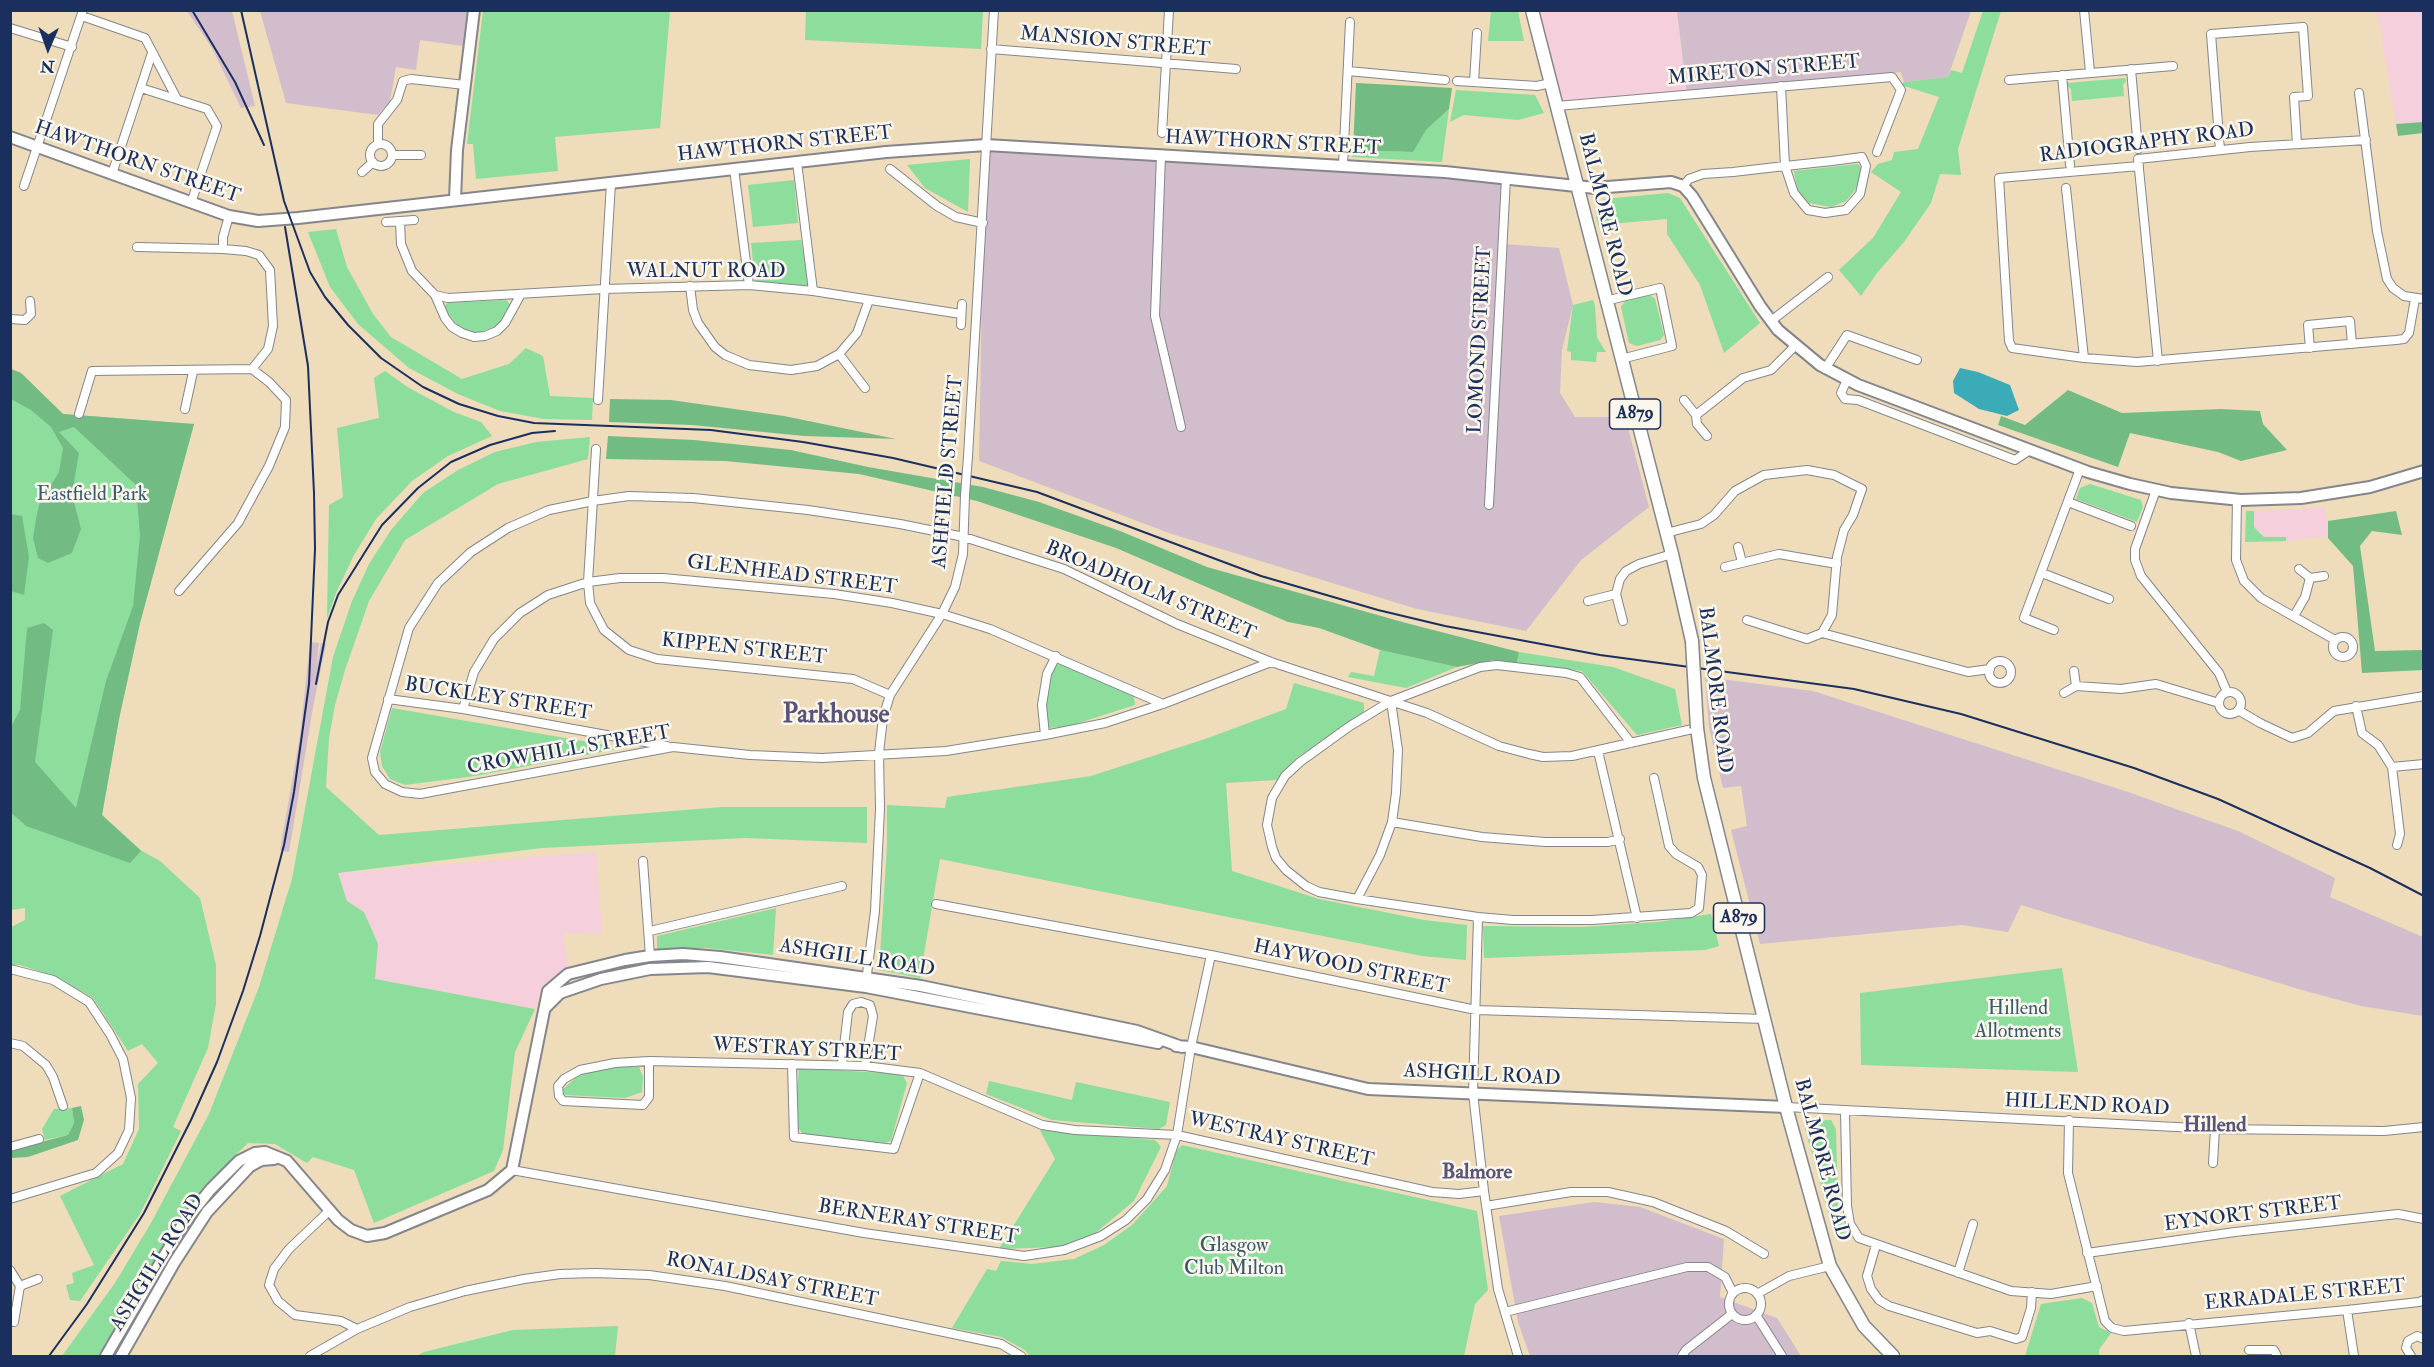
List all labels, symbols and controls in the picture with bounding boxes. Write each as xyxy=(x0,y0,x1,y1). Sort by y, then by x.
north arrow xyxy=(18,18,78,78)
street label: MANSION STREET xyxy=(1019,23,1211,63)
street label: MIRETON STREET xyxy=(1667,51,1861,91)
text: N xyxy=(40,56,55,76)
street label: HAWTHORN STREET xyxy=(31,116,243,210)
street label: RADIOGRAPHY ROAD xyxy=(2038,119,2256,169)
street label: HAWTHORN STREET xyxy=(676,122,894,168)
street label: HAWTHORN STREET xyxy=(1164,126,1382,162)
street label: BALMORE ROAD xyxy=(1572,131,1636,299)
street label: LOMOND STREET xyxy=(1464,246,1498,434)
street label: WALNUT ROAD xyxy=(626,261,786,285)
street label: ASHFIELD STREET xyxy=(929,374,969,570)
road number: A879 xyxy=(1610,399,1660,429)
park label: Eastfield Park xyxy=(37,484,147,508)
street label: BROADHOLM STREET xyxy=(1041,537,1259,647)
street label: GLENHEAD STREET xyxy=(686,551,898,601)
street label: BALMORE ROAD xyxy=(1692,605,1736,775)
street label: KIPPEN STREET xyxy=(660,629,828,671)
street label: BUCKLEY STREET xyxy=(403,673,593,727)
district label: Parkhouse xyxy=(783,700,889,732)
street label: CROWHILL STREET xyxy=(465,721,673,781)
road number: A879 xyxy=(1714,903,1764,933)
street label: ASHGILL ROAD xyxy=(778,935,936,983)
street label: HAYWOOD STREET xyxy=(1251,936,1451,1000)
park label: Hillend Allotments xyxy=(1975,998,2061,1045)
street label: WESTRAY STREET xyxy=(712,1034,902,1068)
street label: ASHGILL ROAD xyxy=(1403,1060,1561,1092)
street label: BALMORE ROAD xyxy=(1788,1076,1854,1244)
street label: HILLEND ROAD xyxy=(2004,1090,2170,1122)
street label: WESTRAY STREET xyxy=(1186,1108,1376,1174)
district label: Hillend xyxy=(2183,1113,2247,1139)
district label: Balmore xyxy=(1442,1160,1512,1186)
street label: ASHGILL ROAD xyxy=(106,1190,210,1336)
street label: EYNORT STREET xyxy=(2163,1192,2343,1238)
street label: BERNERAY STREET xyxy=(816,1195,1020,1251)
park label: Glasgow Club Milton xyxy=(1184,1235,1284,1282)
street label: RONALDSAY STREET xyxy=(664,1249,880,1313)
street label: ERRADALE STREET xyxy=(2204,1275,2406,1317)

